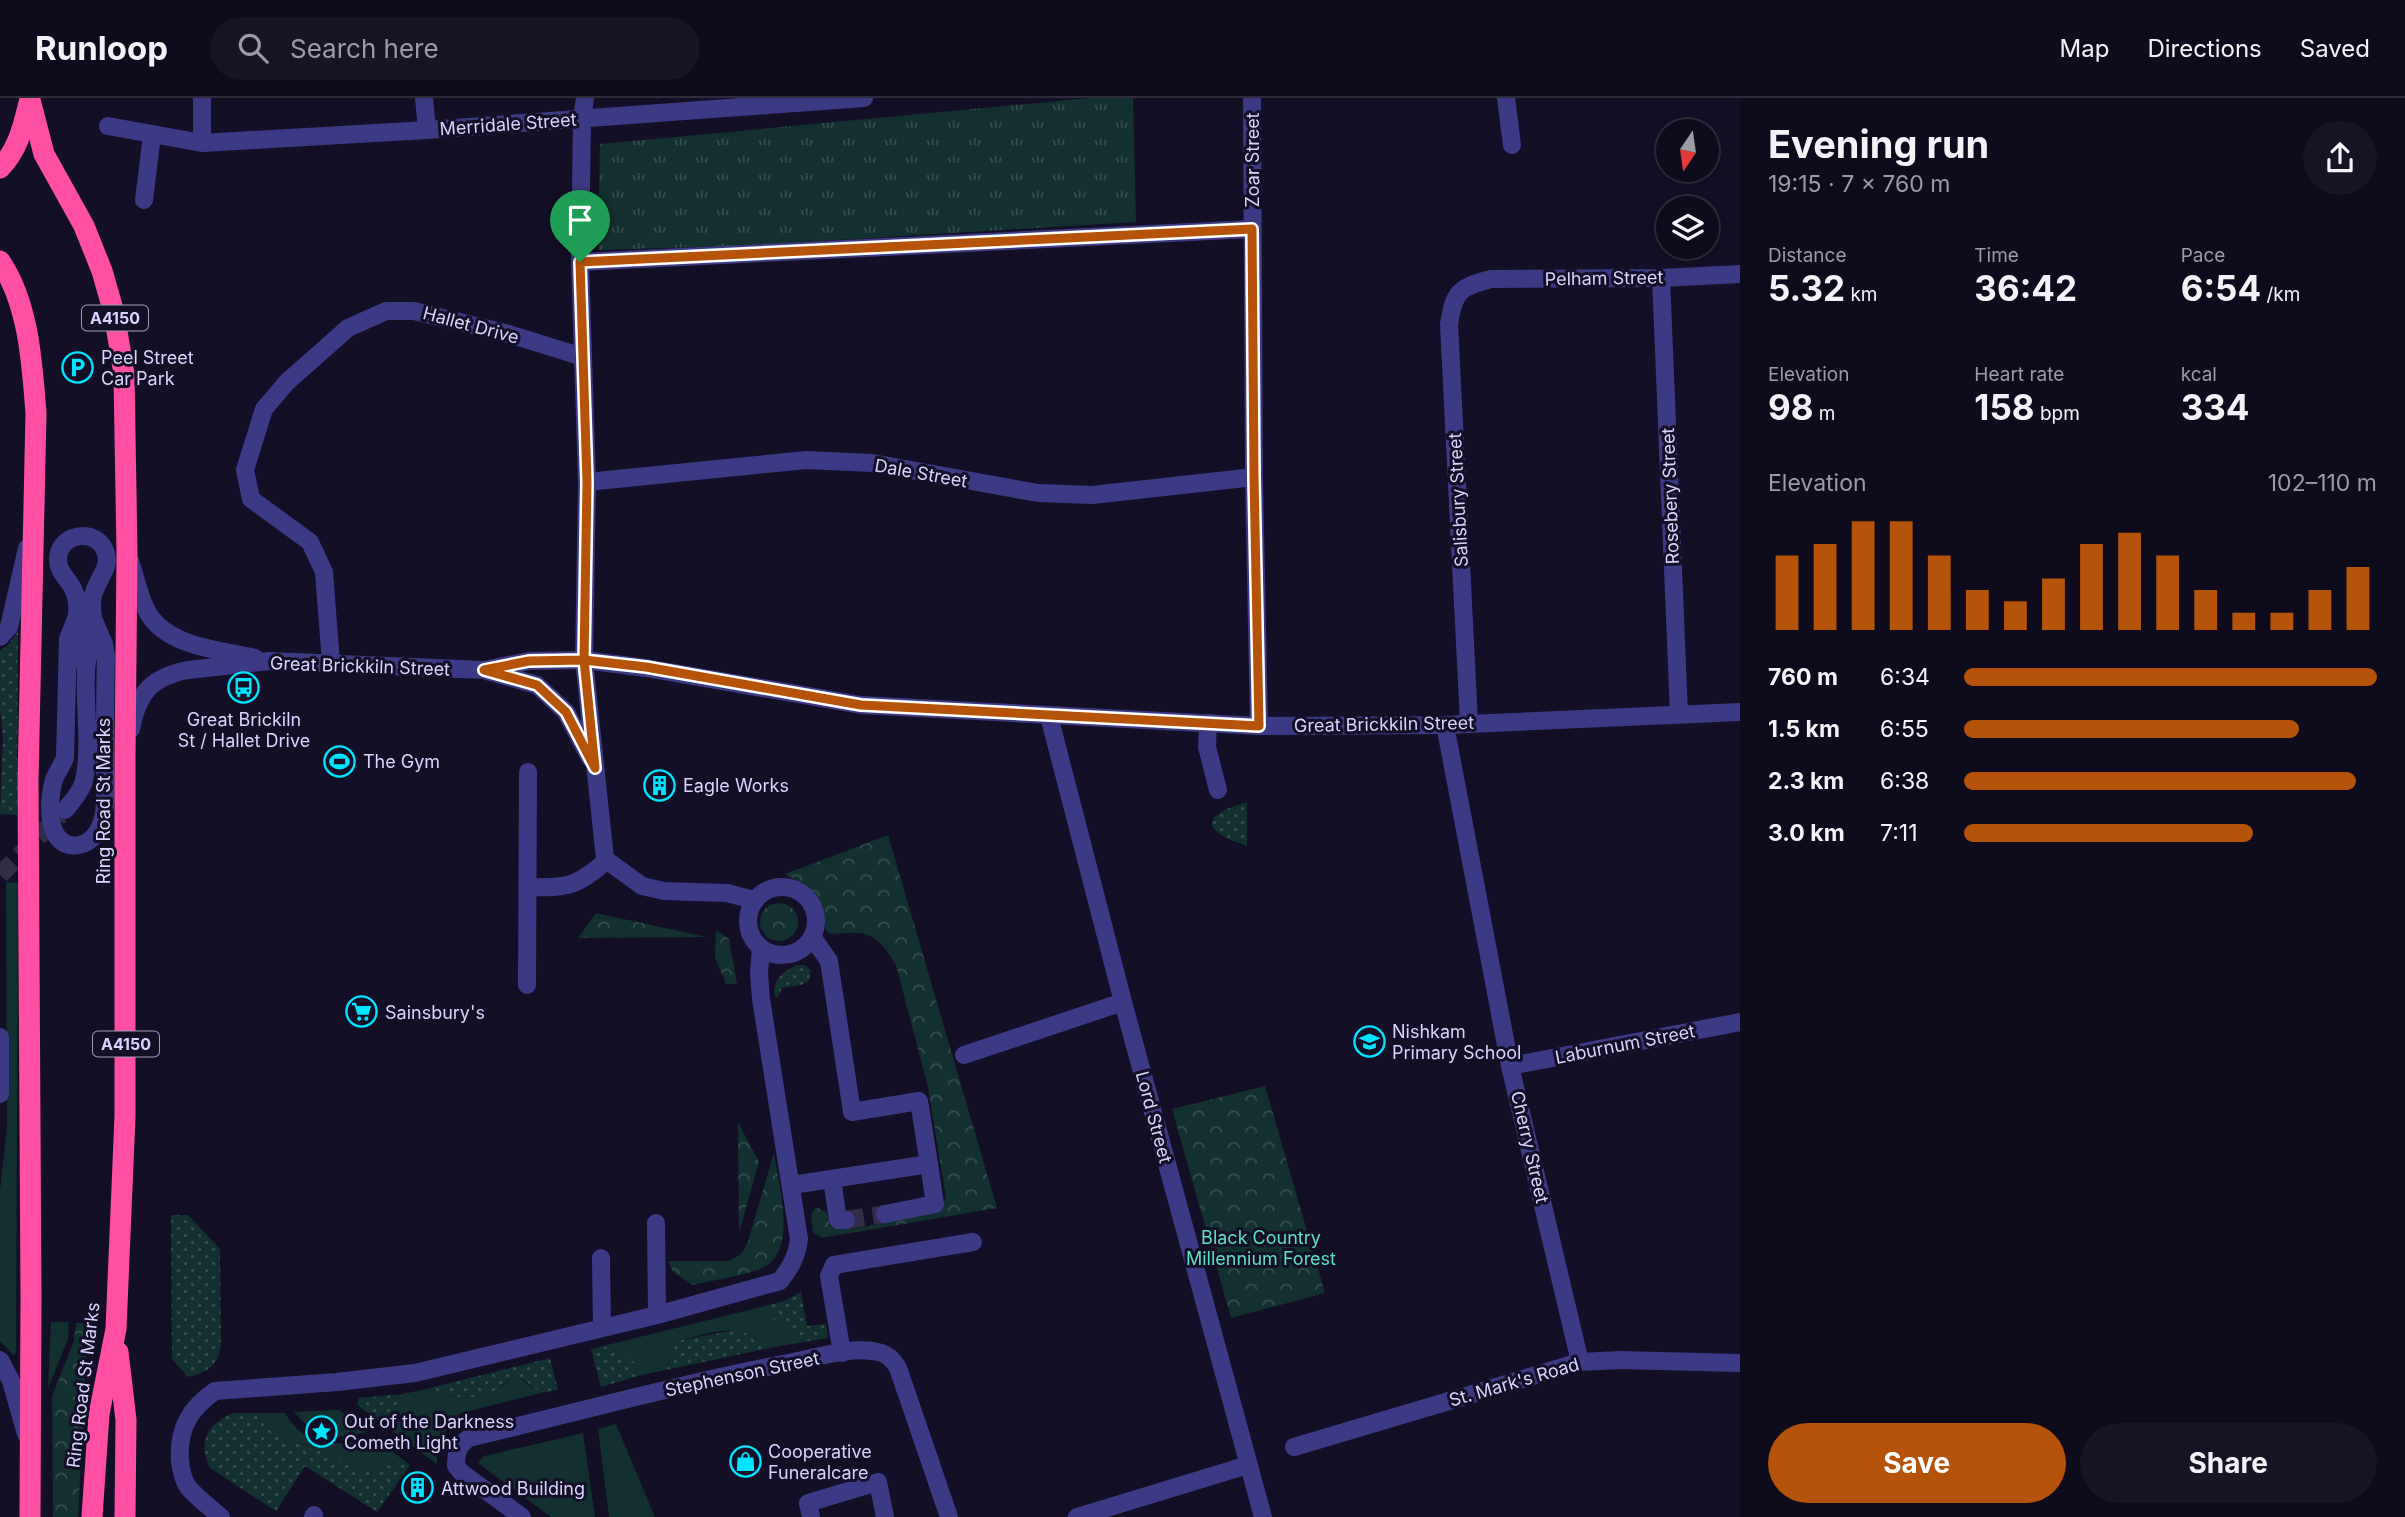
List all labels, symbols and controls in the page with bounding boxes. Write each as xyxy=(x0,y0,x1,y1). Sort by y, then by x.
search box xyxy=(210,17,700,80)
text: Runloop xyxy=(35,28,168,68)
icon: search xyxy=(234,29,272,67)
text: Search here xyxy=(290,33,439,64)
text: Map xyxy=(2060,34,2109,63)
text: Directions xyxy=(2147,34,2262,63)
text: Saved xyxy=(2300,34,2370,63)
street label: Merridale Street xyxy=(439,109,577,139)
street label: Zoar Street xyxy=(1242,112,1263,208)
north arrow xyxy=(1656,119,1718,182)
map controls xyxy=(1656,119,1719,259)
text: Evening run xyxy=(1768,121,1989,167)
button: share xyxy=(2303,121,2377,195)
text: 19:15 · 7 × 760 m xyxy=(1768,170,1950,198)
pin xyxy=(550,190,610,262)
button: layers xyxy=(1656,196,1719,259)
icon: arrive xyxy=(561,201,599,239)
text: Distance xyxy=(1768,244,1846,267)
text: Time xyxy=(1974,244,2019,267)
text: Pace xyxy=(2181,244,2225,267)
street label: Pelham Street xyxy=(1545,266,1664,290)
text: 5.32 xyxy=(1768,267,1845,309)
text: 36:42 xyxy=(1974,267,2077,309)
text: 6:54 xyxy=(2181,267,2261,309)
text: km xyxy=(1845,283,1878,306)
text: /km xyxy=(2261,283,2300,306)
street label: Hallet Drive xyxy=(421,302,521,348)
road number: A4150 xyxy=(82,306,148,330)
place label: Peel Street Car Park xyxy=(101,347,194,389)
parking icon: Peel Street Car Park xyxy=(61,350,95,384)
text: Elevation xyxy=(1768,363,1849,386)
text: Heart rate xyxy=(1974,363,2064,386)
text: kcal xyxy=(2181,363,2217,386)
text: 98 xyxy=(1768,386,1814,428)
text: 158 xyxy=(1974,386,2035,428)
text: 334 xyxy=(2181,386,2250,428)
text: m xyxy=(1814,402,1836,425)
text: bpm xyxy=(2035,402,2080,425)
street label: Rosebery Street xyxy=(1657,427,1683,565)
street label: Salisbury Street xyxy=(1444,432,1472,568)
street label: Dale Street xyxy=(873,455,969,492)
text: Elevation xyxy=(1768,469,1867,497)
text: 102–110 m xyxy=(2268,469,2377,497)
street label: Great Brickkiln Street xyxy=(270,652,450,680)
text: 760 m xyxy=(1768,663,1838,691)
text: 6:34 xyxy=(1880,663,1930,691)
bus stop icon: Great Brickiln St / Hallet Drive xyxy=(227,671,261,705)
place label: Great Brickiln St / Hallet Drive xyxy=(178,709,310,751)
street label: Great Brickkiln Street xyxy=(1294,712,1474,736)
text: 1.5 km xyxy=(1768,715,1840,743)
text: 6:55 xyxy=(1880,715,1929,743)
street label: Ring Road St Marks xyxy=(93,718,114,884)
sports icon: The Gym xyxy=(323,744,357,778)
place label: The Gym xyxy=(363,751,440,772)
text: 2.3 km xyxy=(1768,767,1844,795)
text: 6:38 xyxy=(1880,767,1929,795)
building icon: Eagle Works xyxy=(643,768,677,802)
place label: Eagle Works xyxy=(683,775,789,796)
text: 3.0 km xyxy=(1768,819,1845,847)
text: 7:11 xyxy=(1880,819,1918,847)
supermarket icon: Sainsbury's xyxy=(345,995,379,1029)
place label: Sainsbury's xyxy=(385,1002,485,1023)
street label: Laburnum Street xyxy=(1553,1020,1697,1068)
place label: Nishkam Primary School xyxy=(1392,1021,1521,1063)
school or university icon: Nishkam Primary School xyxy=(1352,1024,1386,1058)
road number: A4150 xyxy=(93,1032,159,1056)
street label: Lord Street xyxy=(1132,1069,1176,1165)
street label: Cherry Street xyxy=(1507,1089,1553,1205)
park label: Black Country Millennium Forest xyxy=(1186,1227,1336,1269)
street label: Ring Road St Marks xyxy=(62,1301,104,1469)
street label: Stephenson Street xyxy=(663,1347,821,1401)
street label: St. Mark's Road xyxy=(1447,1353,1581,1411)
place label: Out of the Darkness Cometh Light xyxy=(344,1411,514,1453)
place icon: Out of the Darkness Cometh Light xyxy=(304,1414,338,1448)
button: Save xyxy=(1768,1423,2066,1503)
button: Share xyxy=(2080,1423,2377,1503)
place label: Cooperative Funeralcare xyxy=(768,1441,872,1483)
shop icon: Cooperative Funeralcare xyxy=(728,1444,762,1478)
building icon: Attwood Building xyxy=(401,1471,435,1505)
place label: Attwood Building xyxy=(441,1478,585,1499)

